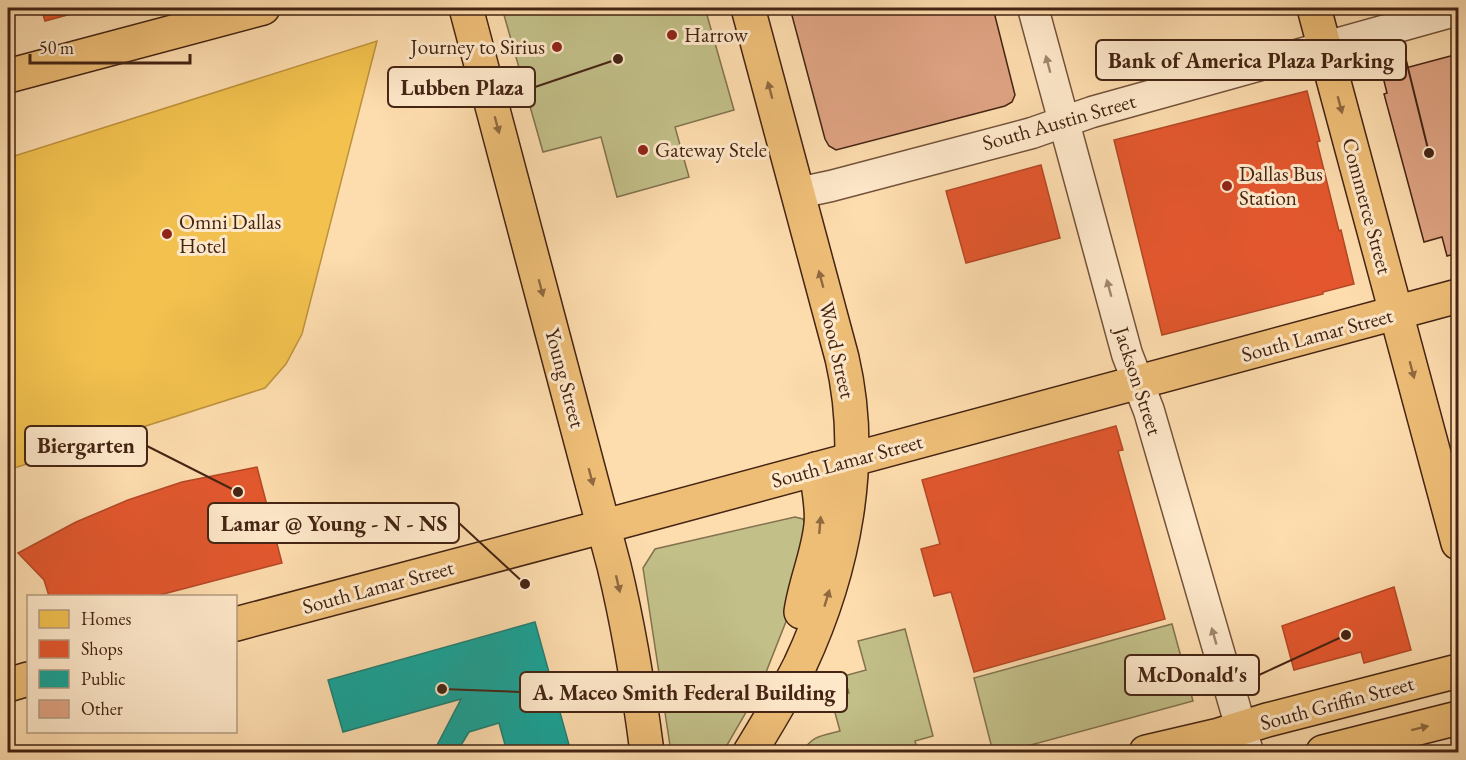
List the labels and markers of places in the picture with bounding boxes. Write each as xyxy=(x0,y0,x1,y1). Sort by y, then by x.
place label: Harrow xyxy=(684,21,748,48)
marker: Harrow xyxy=(665,28,679,42)
place label: Journey to Sirius xyxy=(409,33,545,60)
marker: Journey to Sirius xyxy=(550,40,564,54)
callout: Bank of America Plaza Parking xyxy=(1096,40,1406,80)
callout: Lubben Plaza xyxy=(388,67,535,107)
place label: Gateway Stele xyxy=(655,136,767,163)
marker: Gateway Stele xyxy=(636,143,650,157)
place label: Dallas Bus Station xyxy=(1239,160,1323,211)
marker: Dallas Bus Station xyxy=(1220,179,1234,193)
place label: Omni Dallas Hotel xyxy=(179,208,281,259)
marker: Omni Dallas Hotel xyxy=(160,227,174,241)
callout: Biergarten xyxy=(25,426,147,466)
callout: Lamar @ Young - N - NS xyxy=(208,503,459,543)
callout: McDonald's xyxy=(1125,655,1259,695)
callout: A. Maceo Smith Federal Building xyxy=(520,672,847,712)

